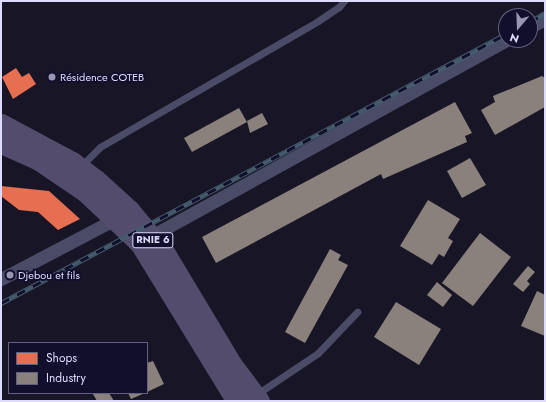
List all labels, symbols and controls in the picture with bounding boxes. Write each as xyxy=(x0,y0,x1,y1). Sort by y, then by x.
north arrow xyxy=(498,8,538,48)
text: N xyxy=(508,29,521,47)
place label: Résidence COTEB xyxy=(60,70,144,84)
marker: Résidence COTEB xyxy=(47,72,57,82)
road number: RNIE 6 xyxy=(132,232,174,248)
place label: Djebou et fils xyxy=(18,268,80,282)
marker: Djebou et fils xyxy=(5,270,15,280)
legend xyxy=(8,342,148,394)
text: Shops xyxy=(46,349,77,367)
text: Industry xyxy=(46,369,86,387)

